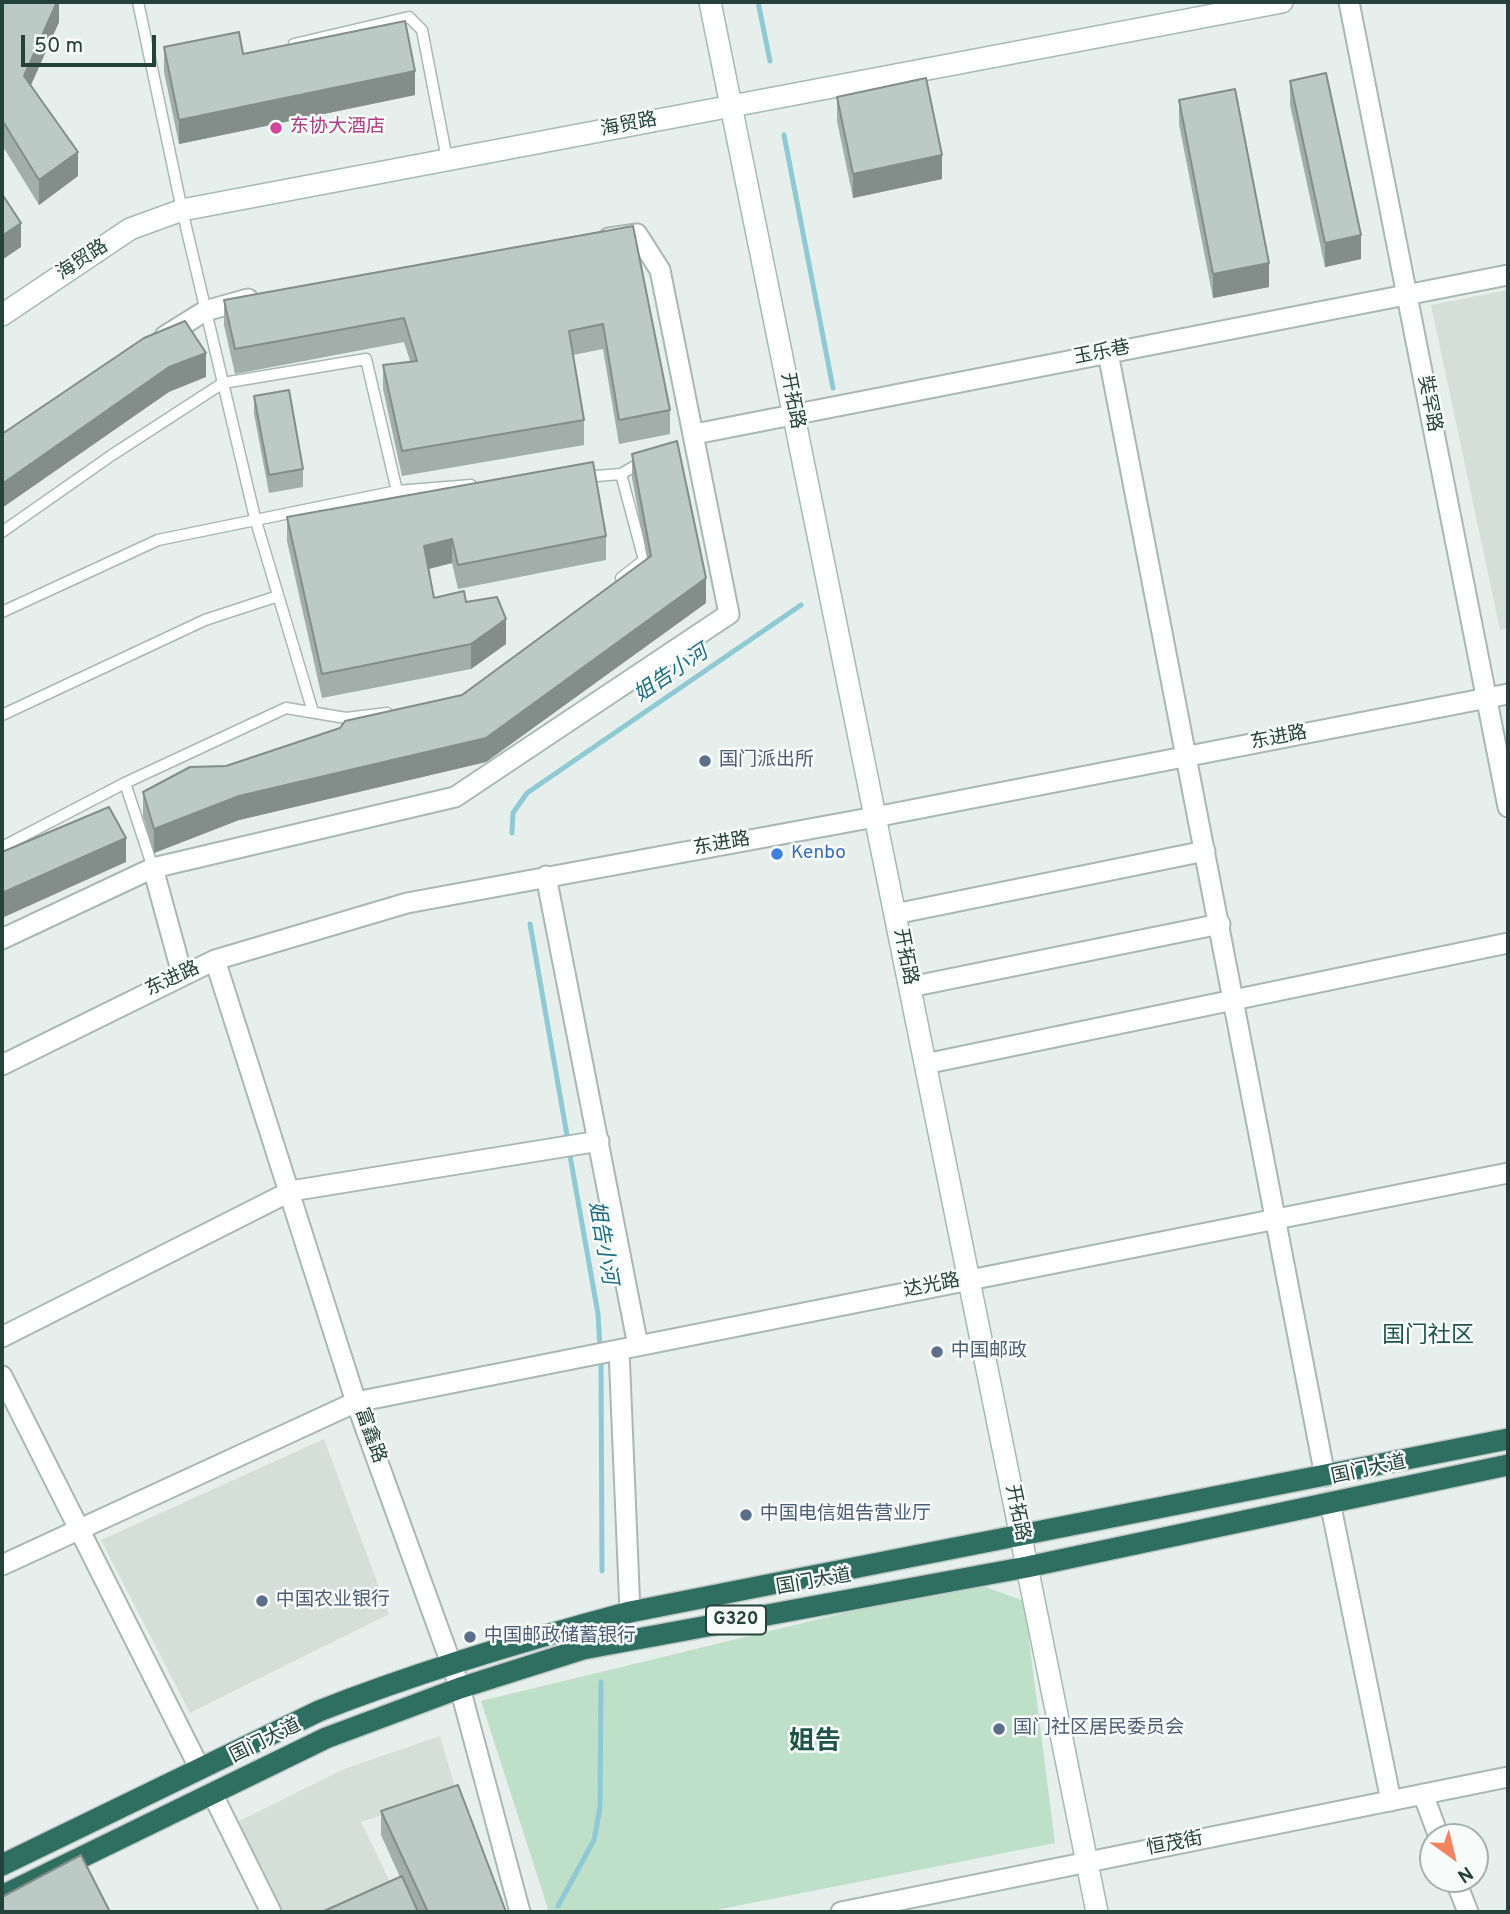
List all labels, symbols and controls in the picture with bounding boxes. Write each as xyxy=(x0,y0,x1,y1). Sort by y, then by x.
scale bar xyxy=(24,21,159,65)
text: 50 m xyxy=(34,33,83,60)
street label: 海贸路 xyxy=(599,109,659,143)
place label: 东协大酒店 xyxy=(290,117,385,139)
marker: 东协大酒店 xyxy=(268,120,284,136)
street label: 海贸路 xyxy=(53,236,113,286)
street label: 玉乐巷 xyxy=(1072,337,1132,371)
street label: 开拓路 xyxy=(774,371,808,431)
street label: 奘罕路 xyxy=(1411,374,1445,434)
water label: 姐告小河 xyxy=(630,641,714,709)
street label: 东进路 xyxy=(1249,722,1309,756)
place label: 国门派出所 xyxy=(719,750,814,772)
marker: 国门派出所 xyxy=(697,753,713,769)
street label: 东进路 xyxy=(692,829,752,861)
place label: Kenbo xyxy=(791,843,846,865)
marker: Kenbo xyxy=(769,846,785,862)
street label: 开拓路 xyxy=(887,927,921,987)
street label: 东进路 xyxy=(142,958,204,1002)
water label: 姐告小河 xyxy=(581,1199,621,1287)
street label: 达光路 xyxy=(902,1270,962,1304)
district label: 国门社区 xyxy=(1382,1323,1474,1351)
place label: 中国邮政 xyxy=(951,1341,1027,1363)
marker: 中国邮政 xyxy=(929,1344,945,1360)
street label: 富鑫路 xyxy=(349,1405,389,1467)
street label: 国门大道 xyxy=(1329,1452,1409,1490)
street label: 开拓路 xyxy=(999,1483,1033,1543)
place label: 中国电信姐告营业厅 xyxy=(760,1504,931,1526)
marker: 中国电信姐告营业厅 xyxy=(738,1507,754,1523)
street label: 国门大道 xyxy=(775,1565,853,1601)
place label: 中国农业银行 xyxy=(276,1590,390,1612)
marker: 中国农业银行 xyxy=(254,1593,270,1609)
road number: G320 xyxy=(706,1605,766,1634)
place label: 中国邮政储蓄银行 xyxy=(484,1626,636,1648)
marker: 中国邮政储蓄银行 xyxy=(462,1629,478,1645)
street label: 国门大道 xyxy=(227,1715,305,1769)
place label: 国门社区居民委员会 xyxy=(1013,1718,1184,1740)
marker: 国门社区居民委员会 xyxy=(991,1721,1007,1737)
district label: 姐告 xyxy=(789,1728,841,1760)
north arrow xyxy=(1419,1823,1489,1893)
street label: 恒茂街 xyxy=(1145,1828,1205,1862)
text: N xyxy=(1452,1860,1477,1888)

